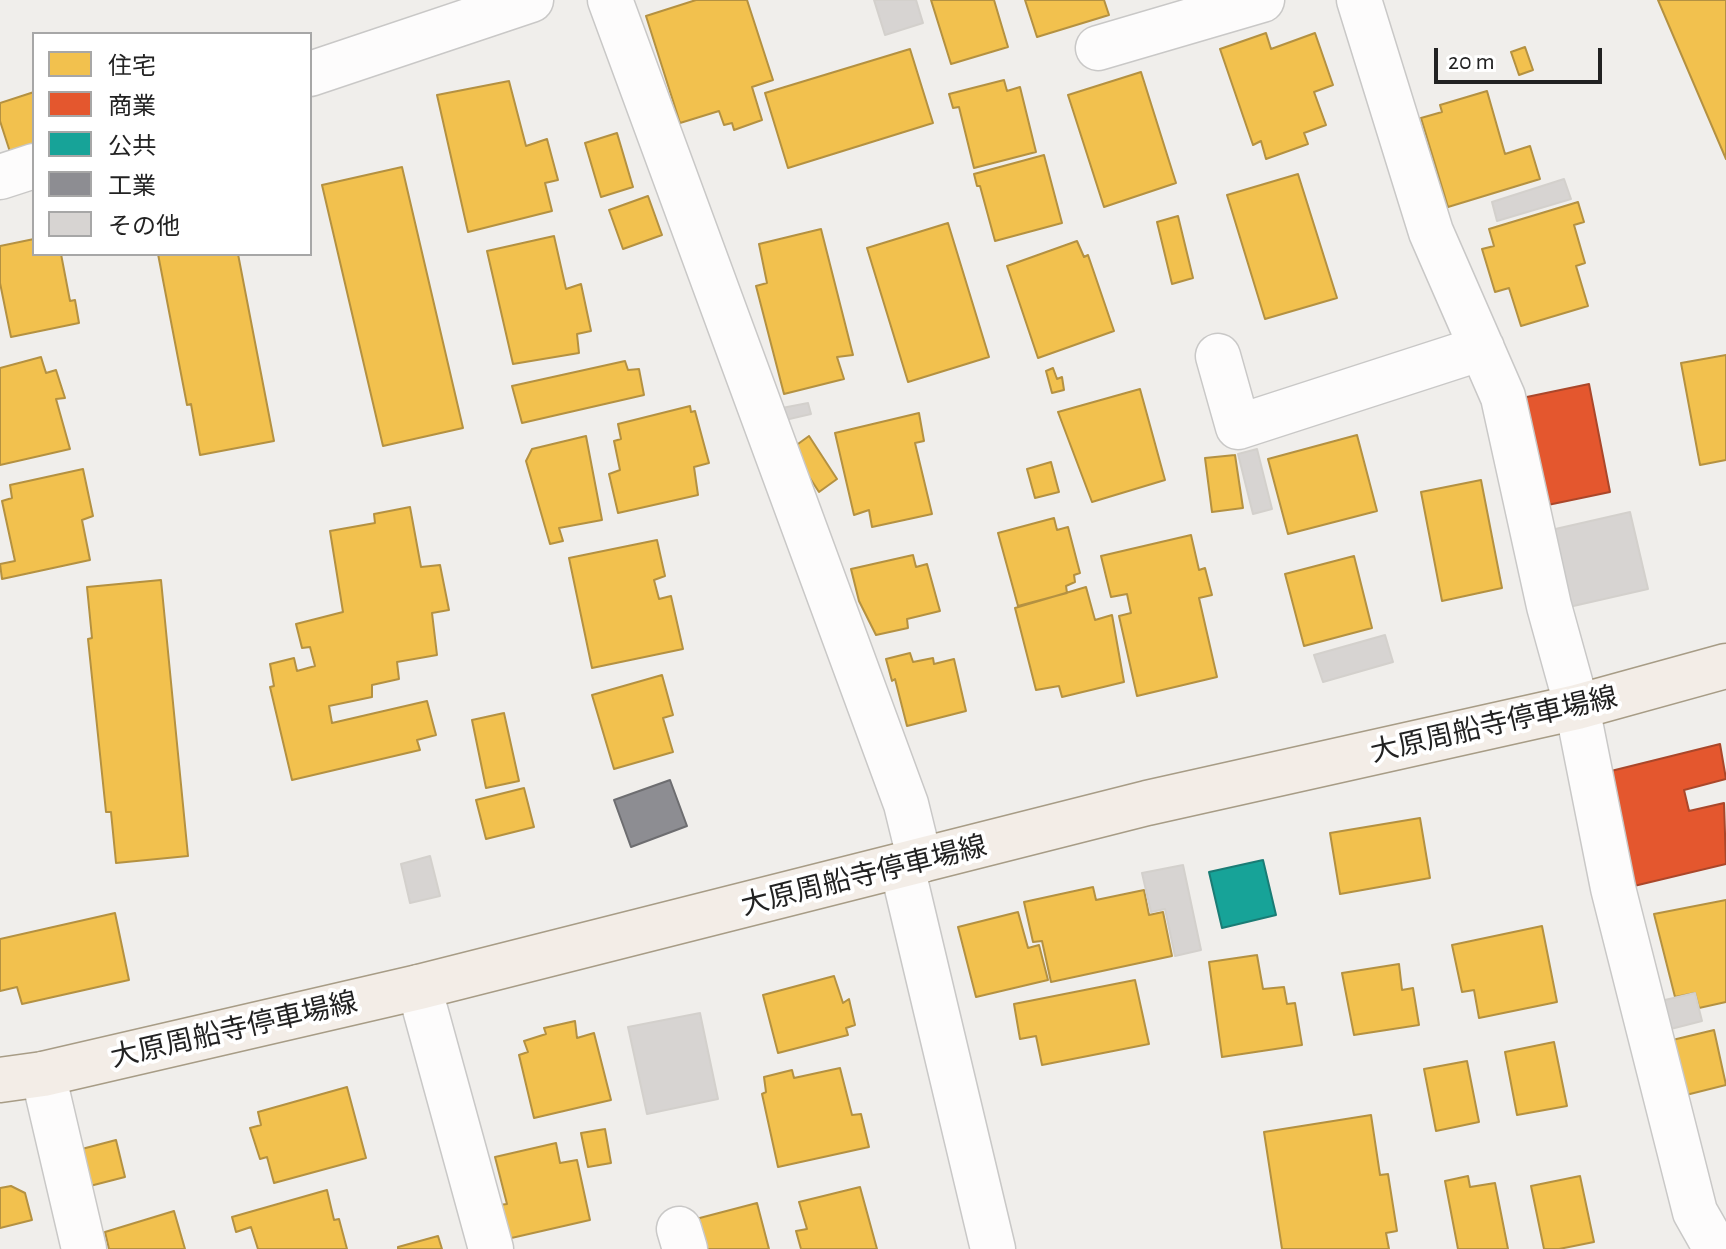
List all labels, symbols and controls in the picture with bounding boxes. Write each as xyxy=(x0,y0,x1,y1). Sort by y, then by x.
legend xyxy=(32,32,312,256)
scale bar xyxy=(1438,32,1606,82)
text: 20 m xyxy=(1448,50,1495,74)
text: 住宅 xyxy=(108,55,156,79)
text: 商業 xyxy=(108,95,156,119)
text: 公共 xyxy=(108,135,156,159)
text: 工業 xyxy=(108,175,156,199)
text: その他 xyxy=(108,215,180,239)
street label: 大原周船寺停車場線 xyxy=(1367,680,1621,770)
street label: 大原周船寺停車場線 xyxy=(738,829,990,923)
street label: 大原周船寺停車場線 xyxy=(107,985,361,1075)

